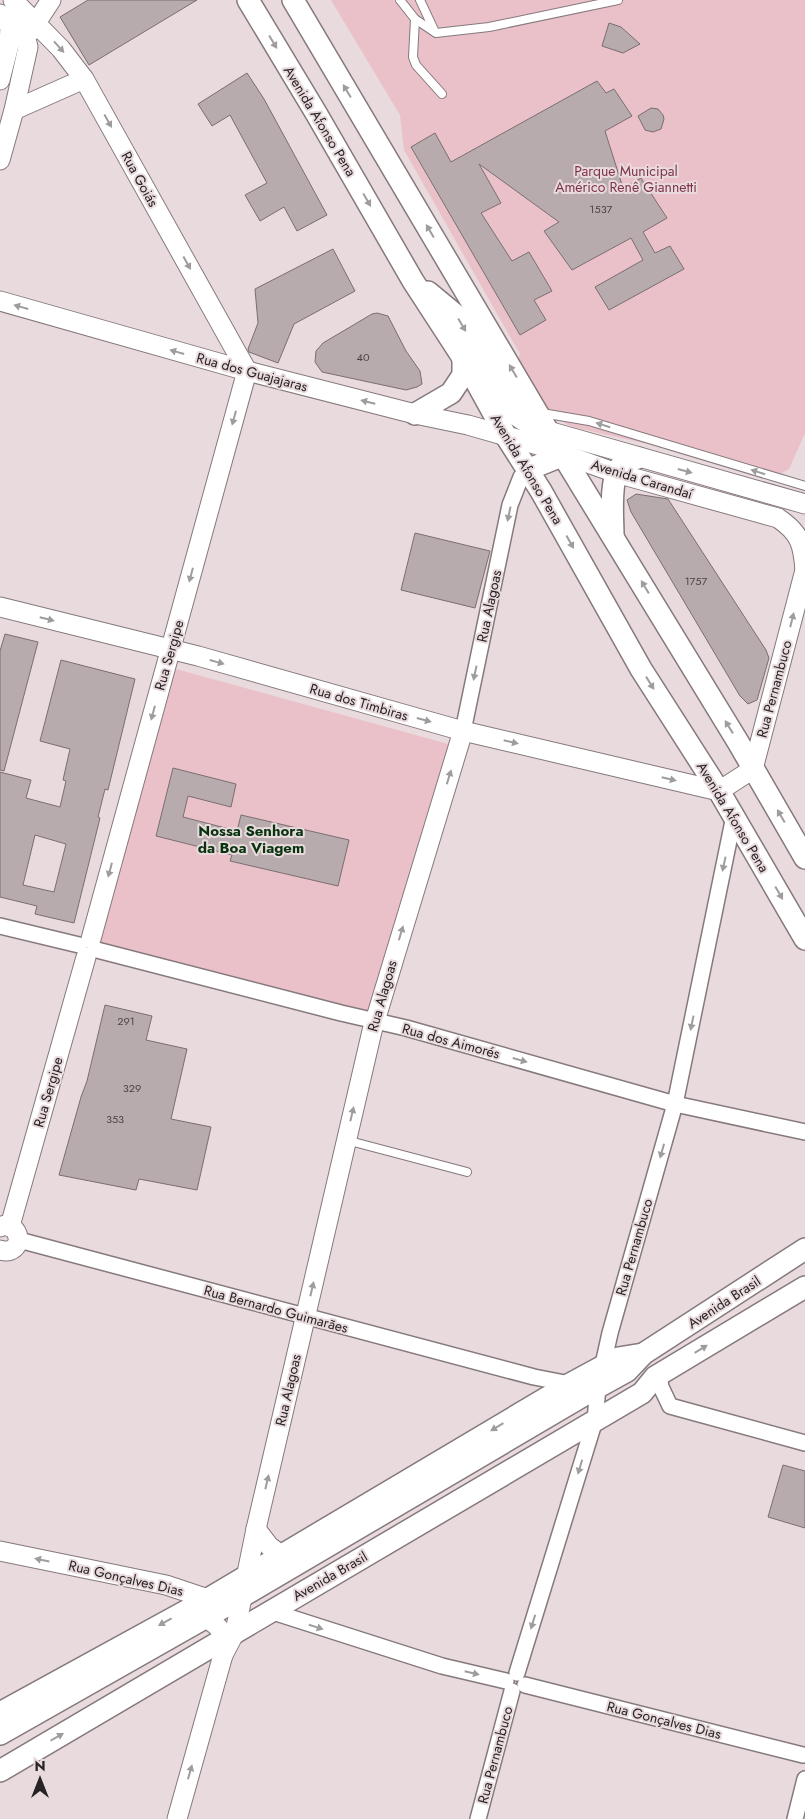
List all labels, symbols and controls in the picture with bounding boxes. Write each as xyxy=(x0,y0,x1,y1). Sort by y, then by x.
one-way arrow xyxy=(268,35,277,48)
one-way arrow xyxy=(53,41,65,53)
street label: Avenida Afonso Pena xyxy=(279,62,361,180)
one-way arrow xyxy=(342,85,351,98)
one-way arrow xyxy=(104,114,112,129)
street label: Rua Goiás xyxy=(117,148,164,211)
park label: Parque Municipal Américo Renê Giannetti xyxy=(555,161,697,197)
one-way arrow xyxy=(362,194,371,207)
house number: 1537 xyxy=(590,201,613,217)
one-way arrow xyxy=(425,224,434,237)
one-way arrow xyxy=(183,256,191,271)
one-way arrow xyxy=(13,303,28,311)
one-way arrow xyxy=(458,318,467,331)
one-way arrow xyxy=(170,347,185,355)
street label: Rua dos Guajajaras xyxy=(194,348,310,397)
house number: 40 xyxy=(356,349,370,365)
one-way arrow xyxy=(508,364,517,377)
one-way arrow xyxy=(361,398,376,406)
street label: Avenida Afonso Pena xyxy=(486,410,568,528)
one-way arrow xyxy=(230,411,238,426)
one-way arrow xyxy=(595,421,610,429)
street label: Avenida Carandaí xyxy=(589,454,697,504)
one-way arrow xyxy=(677,467,692,475)
one-way arrow xyxy=(751,468,766,476)
one-way arrow xyxy=(504,507,512,523)
one-way arrow xyxy=(566,535,574,549)
one-way arrow xyxy=(187,567,195,582)
street label: Rua Alagoas xyxy=(472,568,506,644)
house number: 1757 xyxy=(685,573,708,589)
one-way arrow xyxy=(641,581,650,594)
one-way arrow xyxy=(789,613,797,628)
one-way arrow xyxy=(40,615,55,623)
street label: Rua Sergipe xyxy=(149,617,189,693)
street label: Rua Pernambuco xyxy=(751,638,797,740)
one-way arrow xyxy=(209,658,225,666)
one-way arrow xyxy=(471,666,479,682)
one-way arrow xyxy=(646,677,655,690)
street label: Rua dos Timbiras xyxy=(307,678,411,726)
one-way arrow xyxy=(148,706,156,721)
one-way arrow xyxy=(416,717,431,725)
one-way arrow xyxy=(724,720,734,733)
one-way arrow xyxy=(503,738,518,746)
street label: Avenida Afonso Pena xyxy=(692,758,774,876)
one-way arrow xyxy=(446,770,454,785)
one-way arrow xyxy=(662,775,677,783)
one-way arrow xyxy=(777,808,785,823)
district label: Nossa Senhora da Boa Viagem xyxy=(198,820,304,859)
one-way arrow xyxy=(720,856,728,872)
one-way arrow xyxy=(105,862,113,877)
one-way arrow xyxy=(774,887,783,900)
one-way arrow xyxy=(398,925,405,940)
street label: Rua Alagoas xyxy=(362,958,402,1034)
house number: 291 xyxy=(117,1013,135,1029)
one-way arrow xyxy=(687,1015,695,1031)
street label: Rua dos Aimorés xyxy=(400,1018,502,1064)
street label: Rua Sergipe xyxy=(28,1054,68,1130)
one-way arrow xyxy=(513,1057,528,1065)
house number: 329 xyxy=(123,1080,141,1096)
one-way arrow xyxy=(348,1107,356,1122)
house number: 353 xyxy=(106,1111,124,1127)
one-way arrow xyxy=(657,1144,665,1159)
street label: Rua Pernambuco xyxy=(611,1196,657,1298)
street label: Avenida Brasil xyxy=(684,1271,764,1333)
street label: Rua Bernardo Guimarães xyxy=(202,1280,351,1338)
one-way arrow xyxy=(308,1282,316,1297)
one-way arrow xyxy=(695,1345,708,1354)
street label: Rua Alagoas xyxy=(270,1352,306,1428)
one-way arrow xyxy=(491,1423,504,1432)
one-way arrow xyxy=(576,1459,584,1474)
one-way arrow xyxy=(263,1474,271,1489)
street label: Avenida Brasil xyxy=(289,1546,371,1606)
one-way arrow xyxy=(33,1555,49,1563)
street label: Rua Gonçalves Dias xyxy=(67,1555,186,1601)
one-way arrow xyxy=(528,1615,536,1630)
one-way arrow xyxy=(158,1618,173,1626)
one-way arrow xyxy=(308,1623,323,1631)
one-way arrow xyxy=(464,1669,479,1677)
street label: Rua Gonçalves Dias xyxy=(605,1696,724,1744)
street label: Rua Pernambuco xyxy=(472,1704,518,1806)
one-way arrow xyxy=(50,1733,65,1741)
north arrow xyxy=(15,1754,65,1804)
text: N xyxy=(34,1756,46,1776)
one-way arrow xyxy=(186,1765,194,1780)

